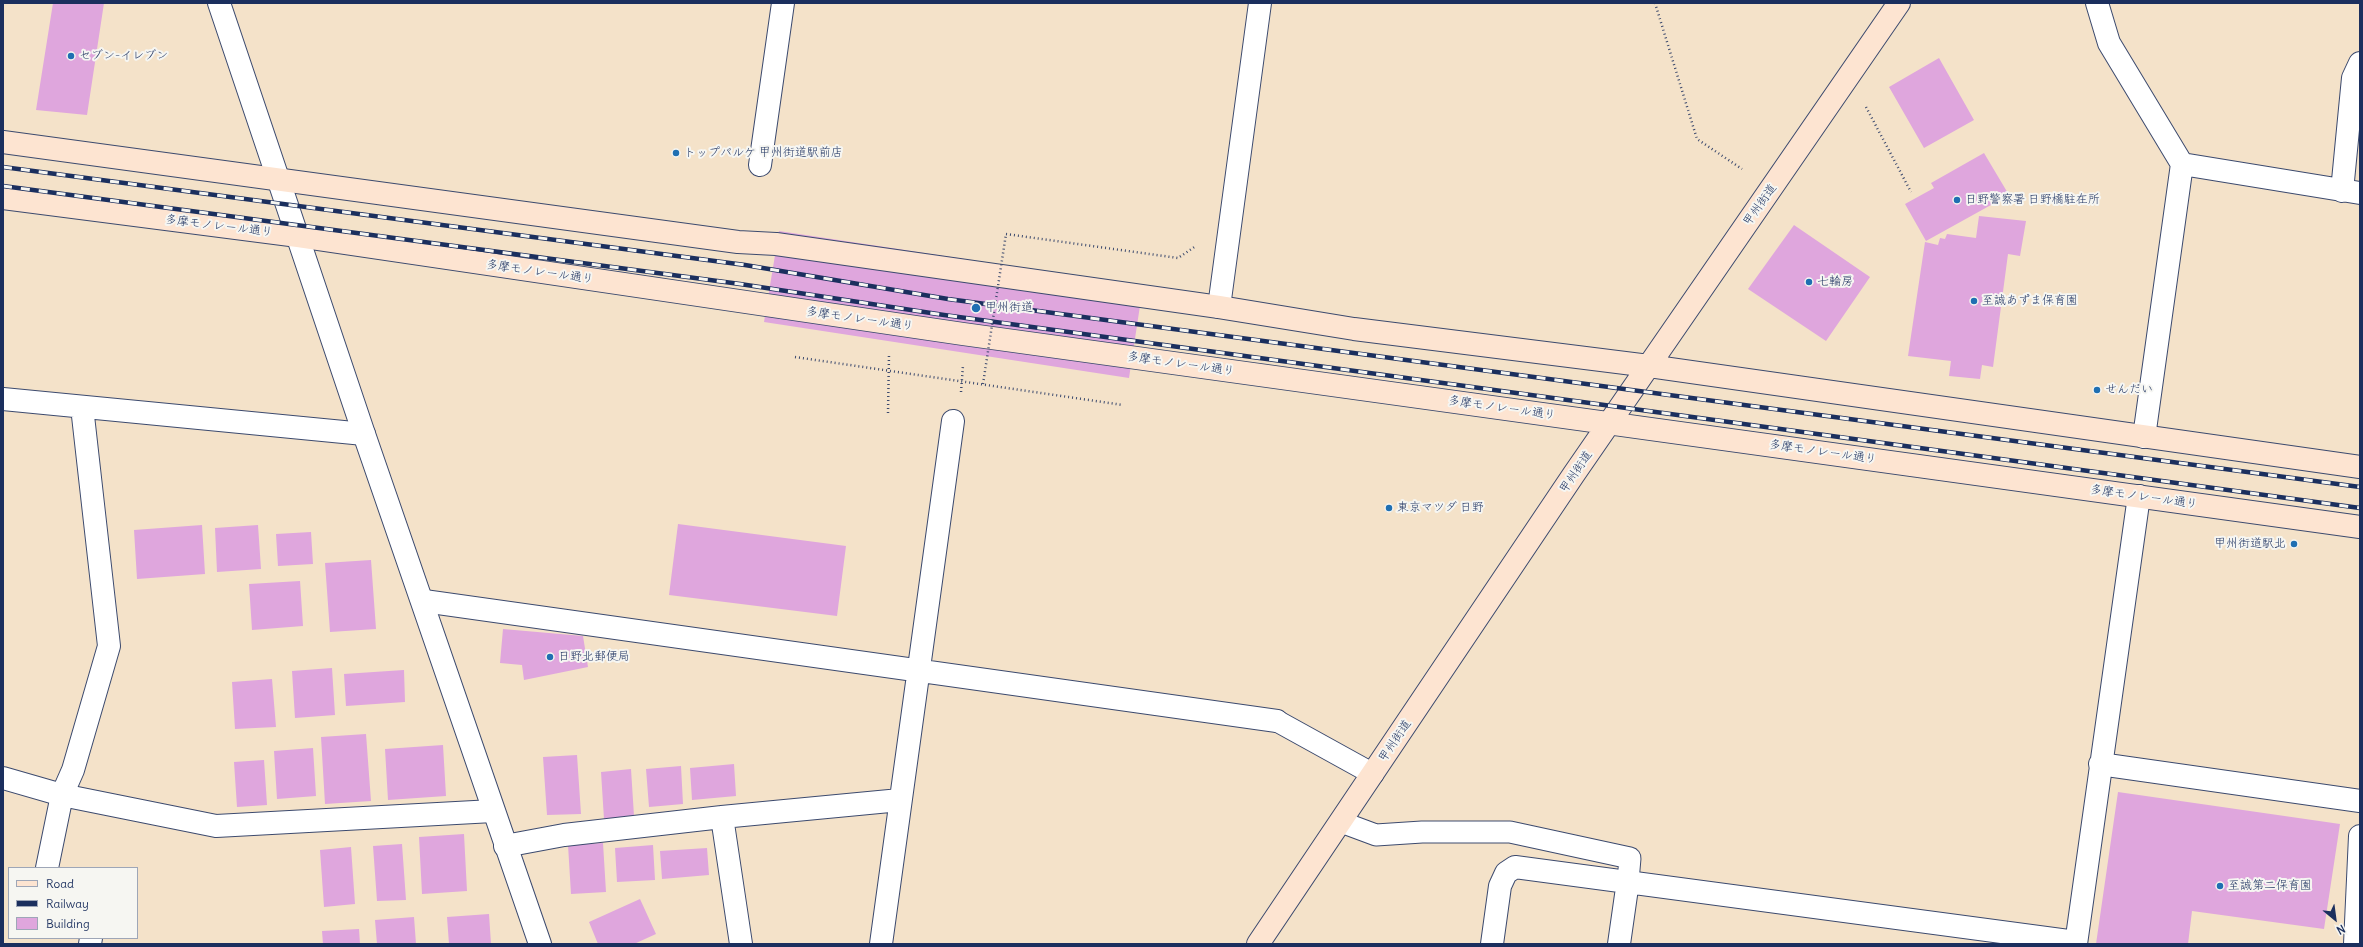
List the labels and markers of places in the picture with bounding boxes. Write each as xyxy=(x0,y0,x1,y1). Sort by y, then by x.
place label: セブン-イレブン xyxy=(79,49,168,63)
marker: セブン-イレブン xyxy=(66,51,76,61)
place label: トップパルケ 甲州街道駅前店 xyxy=(684,146,843,160)
marker: トップパルケ 甲州街道駅前店 xyxy=(671,148,681,158)
place label: 日野警察署 日野橋駐在所 xyxy=(1965,193,2100,207)
marker: 日野警察署 日野橋駐在所 xyxy=(1952,195,1962,205)
place label: 七輪房 xyxy=(1817,275,1853,289)
marker: 七輪房 xyxy=(1804,277,1814,287)
place label: 至誠あずま保育園 xyxy=(1982,294,2078,308)
marker: 至誠あずま保育園 xyxy=(1969,296,1979,306)
place label: 甲州街道 xyxy=(985,301,1033,315)
marker: 甲州街道 xyxy=(970,302,982,314)
place label: せんだい xyxy=(2105,383,2153,397)
marker: せんだい xyxy=(2092,385,2102,395)
place label: 東京マツダ 日野 xyxy=(1397,501,1484,515)
marker: 東京マツダ 日野 xyxy=(1384,503,1394,513)
place label: 甲州街道駅北 xyxy=(2214,537,2286,551)
marker: 甲州街道駅北 xyxy=(2289,539,2299,549)
place label: 日野北郵便局 xyxy=(558,650,630,664)
marker: 日野北郵便局 xyxy=(545,652,555,662)
place label: 至誠第二保育園 xyxy=(2228,879,2312,893)
marker: 至誠第二保育園 xyxy=(2215,881,2225,891)

